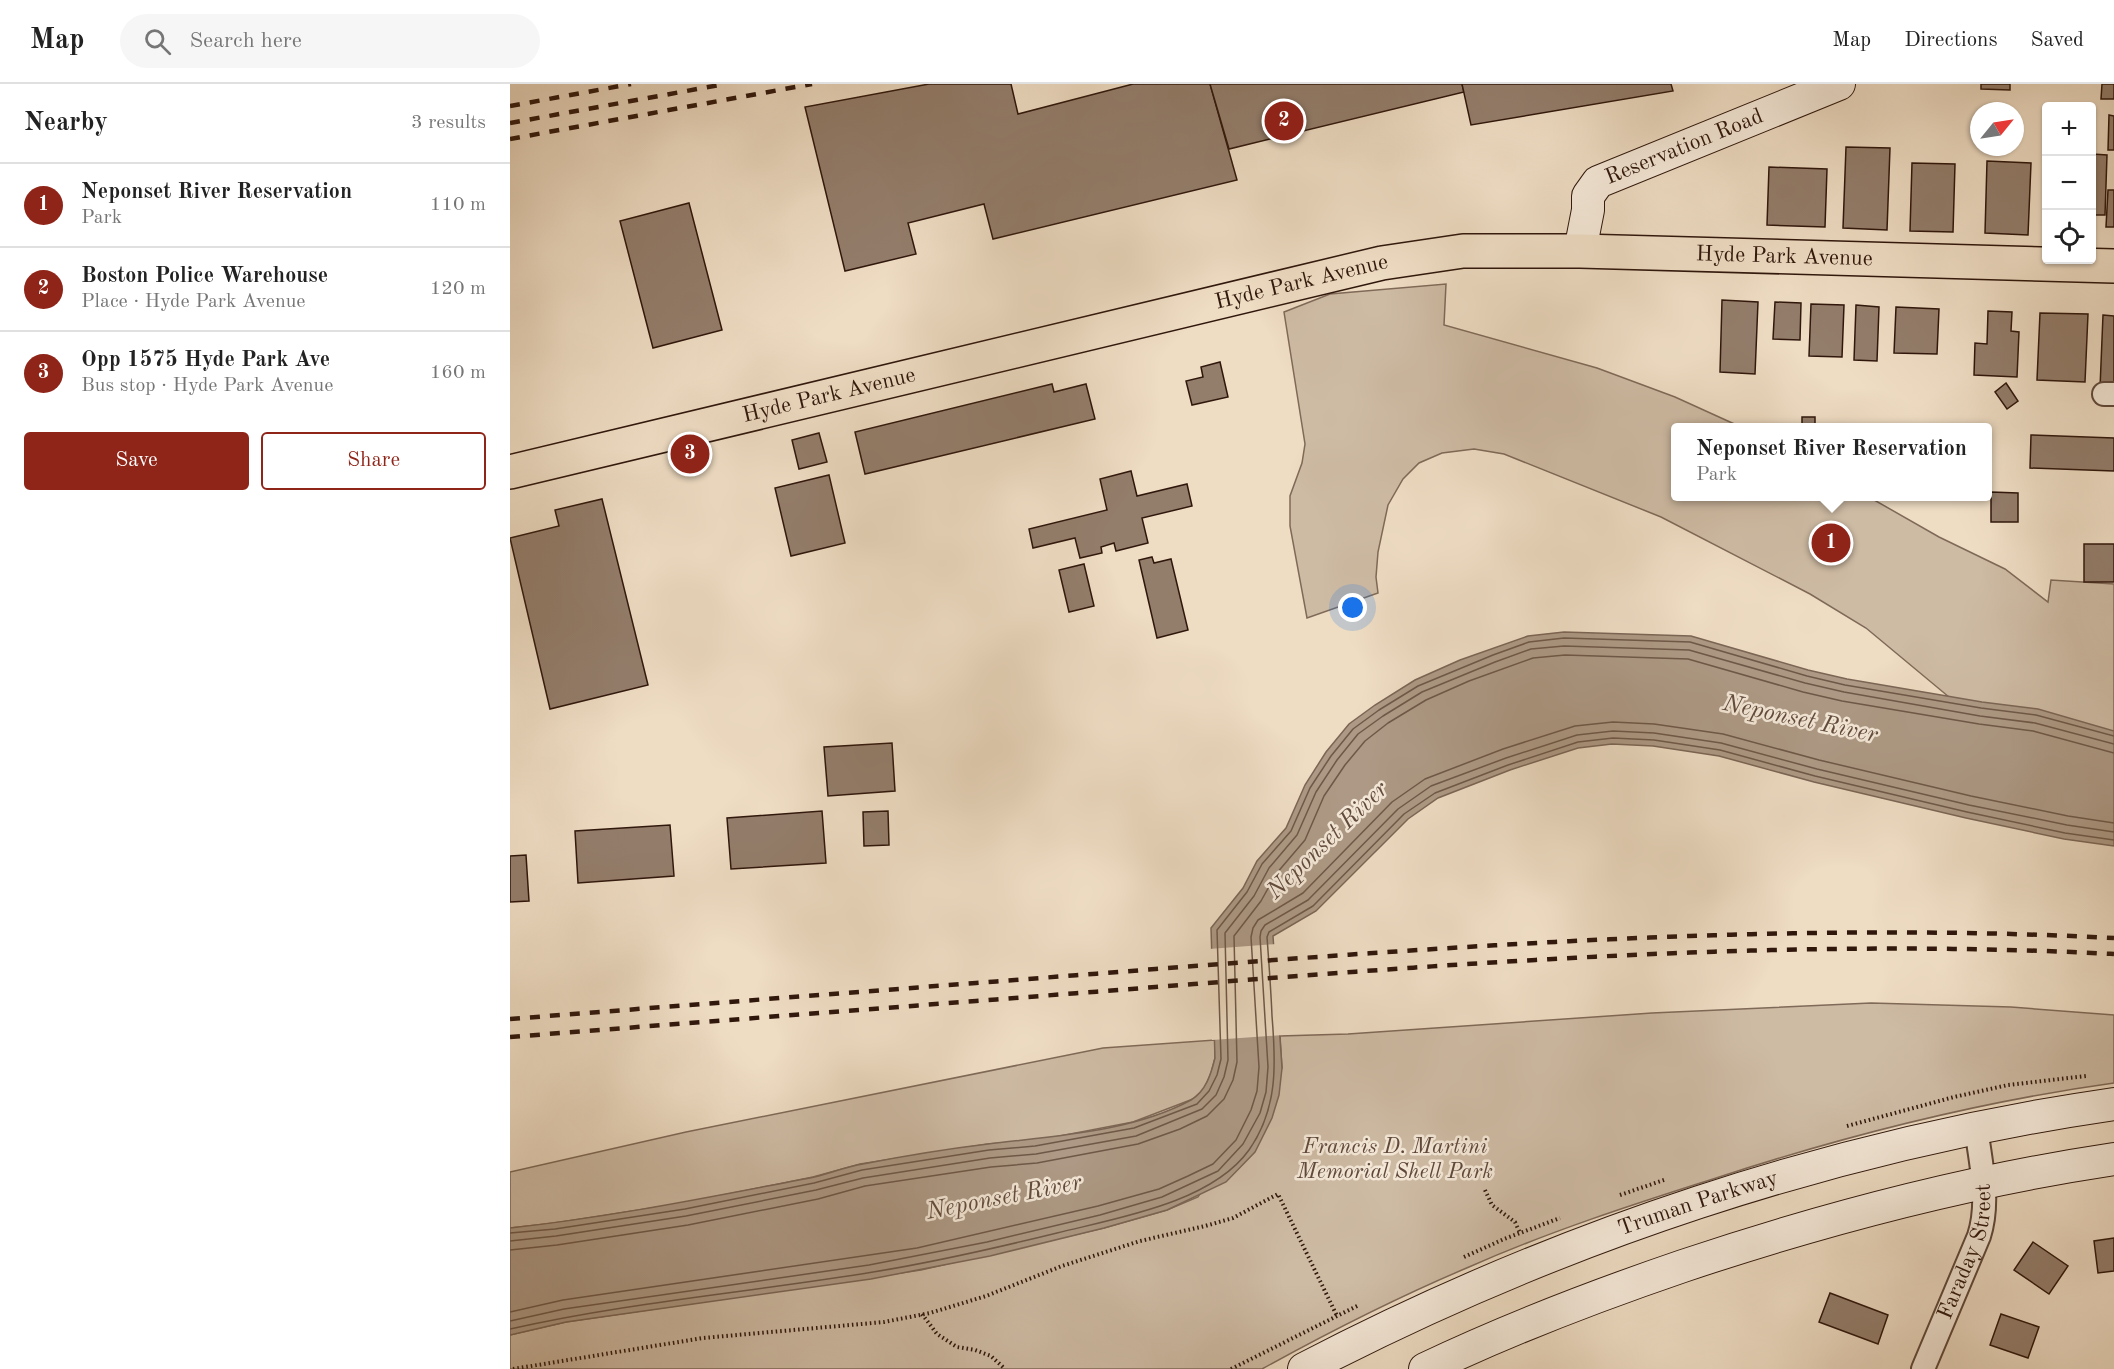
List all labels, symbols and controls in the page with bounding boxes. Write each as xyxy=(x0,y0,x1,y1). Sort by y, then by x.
search box xyxy=(120,14,540,68)
icon: search xyxy=(141,25,174,58)
text: Map xyxy=(30,27,84,55)
text: Search here xyxy=(189,30,302,52)
text: Map xyxy=(1832,30,1871,51)
text: Directions xyxy=(1904,30,1998,51)
text: Saved xyxy=(2031,30,2084,51)
pin: 2 xyxy=(1264,99,1304,144)
north arrow xyxy=(1970,102,2024,156)
map controls xyxy=(2042,102,2096,264)
button: + xyxy=(2042,102,2096,156)
street label: Reservation Road xyxy=(1602,105,1766,189)
text: Nearby xyxy=(24,110,108,136)
text: 3 results xyxy=(411,113,486,133)
button: − xyxy=(2042,156,2096,210)
text: Neponset River Reservation xyxy=(81,181,352,203)
text: 1 xyxy=(38,195,49,215)
text: 110 m xyxy=(430,195,486,215)
text: Park xyxy=(81,208,122,228)
button: locate xyxy=(2042,210,2096,264)
street label: Hyde Park Avenue xyxy=(1695,243,1873,270)
street label: Hyde Park Avenue xyxy=(1213,251,1389,314)
text: Boston Police Warehouse xyxy=(81,265,328,287)
text: 2 xyxy=(38,279,49,299)
text: 120 m xyxy=(430,279,486,299)
text: Place · Hyde Park Avenue xyxy=(81,292,306,312)
text: Opp 1575 Hyde Park Ave xyxy=(81,349,330,371)
text: 3 xyxy=(38,363,49,383)
text: 160 m xyxy=(430,363,486,383)
street label: Hyde Park Avenue xyxy=(740,364,918,427)
text: Bus stop · Hyde Park Avenue xyxy=(81,376,333,396)
popup xyxy=(1671,423,1992,501)
button: Save xyxy=(24,432,249,490)
button: Share xyxy=(261,432,486,490)
pin: 3 xyxy=(670,432,710,476)
text: Neponset River Reservation xyxy=(1696,438,1967,460)
text: Park xyxy=(1696,465,1737,485)
pin: 1 xyxy=(1812,520,1850,566)
your location xyxy=(1338,593,1367,622)
water label: Neponset River xyxy=(1719,692,1880,748)
water label: Neponset River xyxy=(1262,777,1394,905)
park label: Francis D. Martini Memorial Shell Park xyxy=(1296,1136,1493,1183)
street label: Truman Parkway xyxy=(1615,1167,1781,1240)
water label: Neponset River xyxy=(923,1171,1084,1225)
street label: Faraday Street xyxy=(1934,1183,1995,1323)

